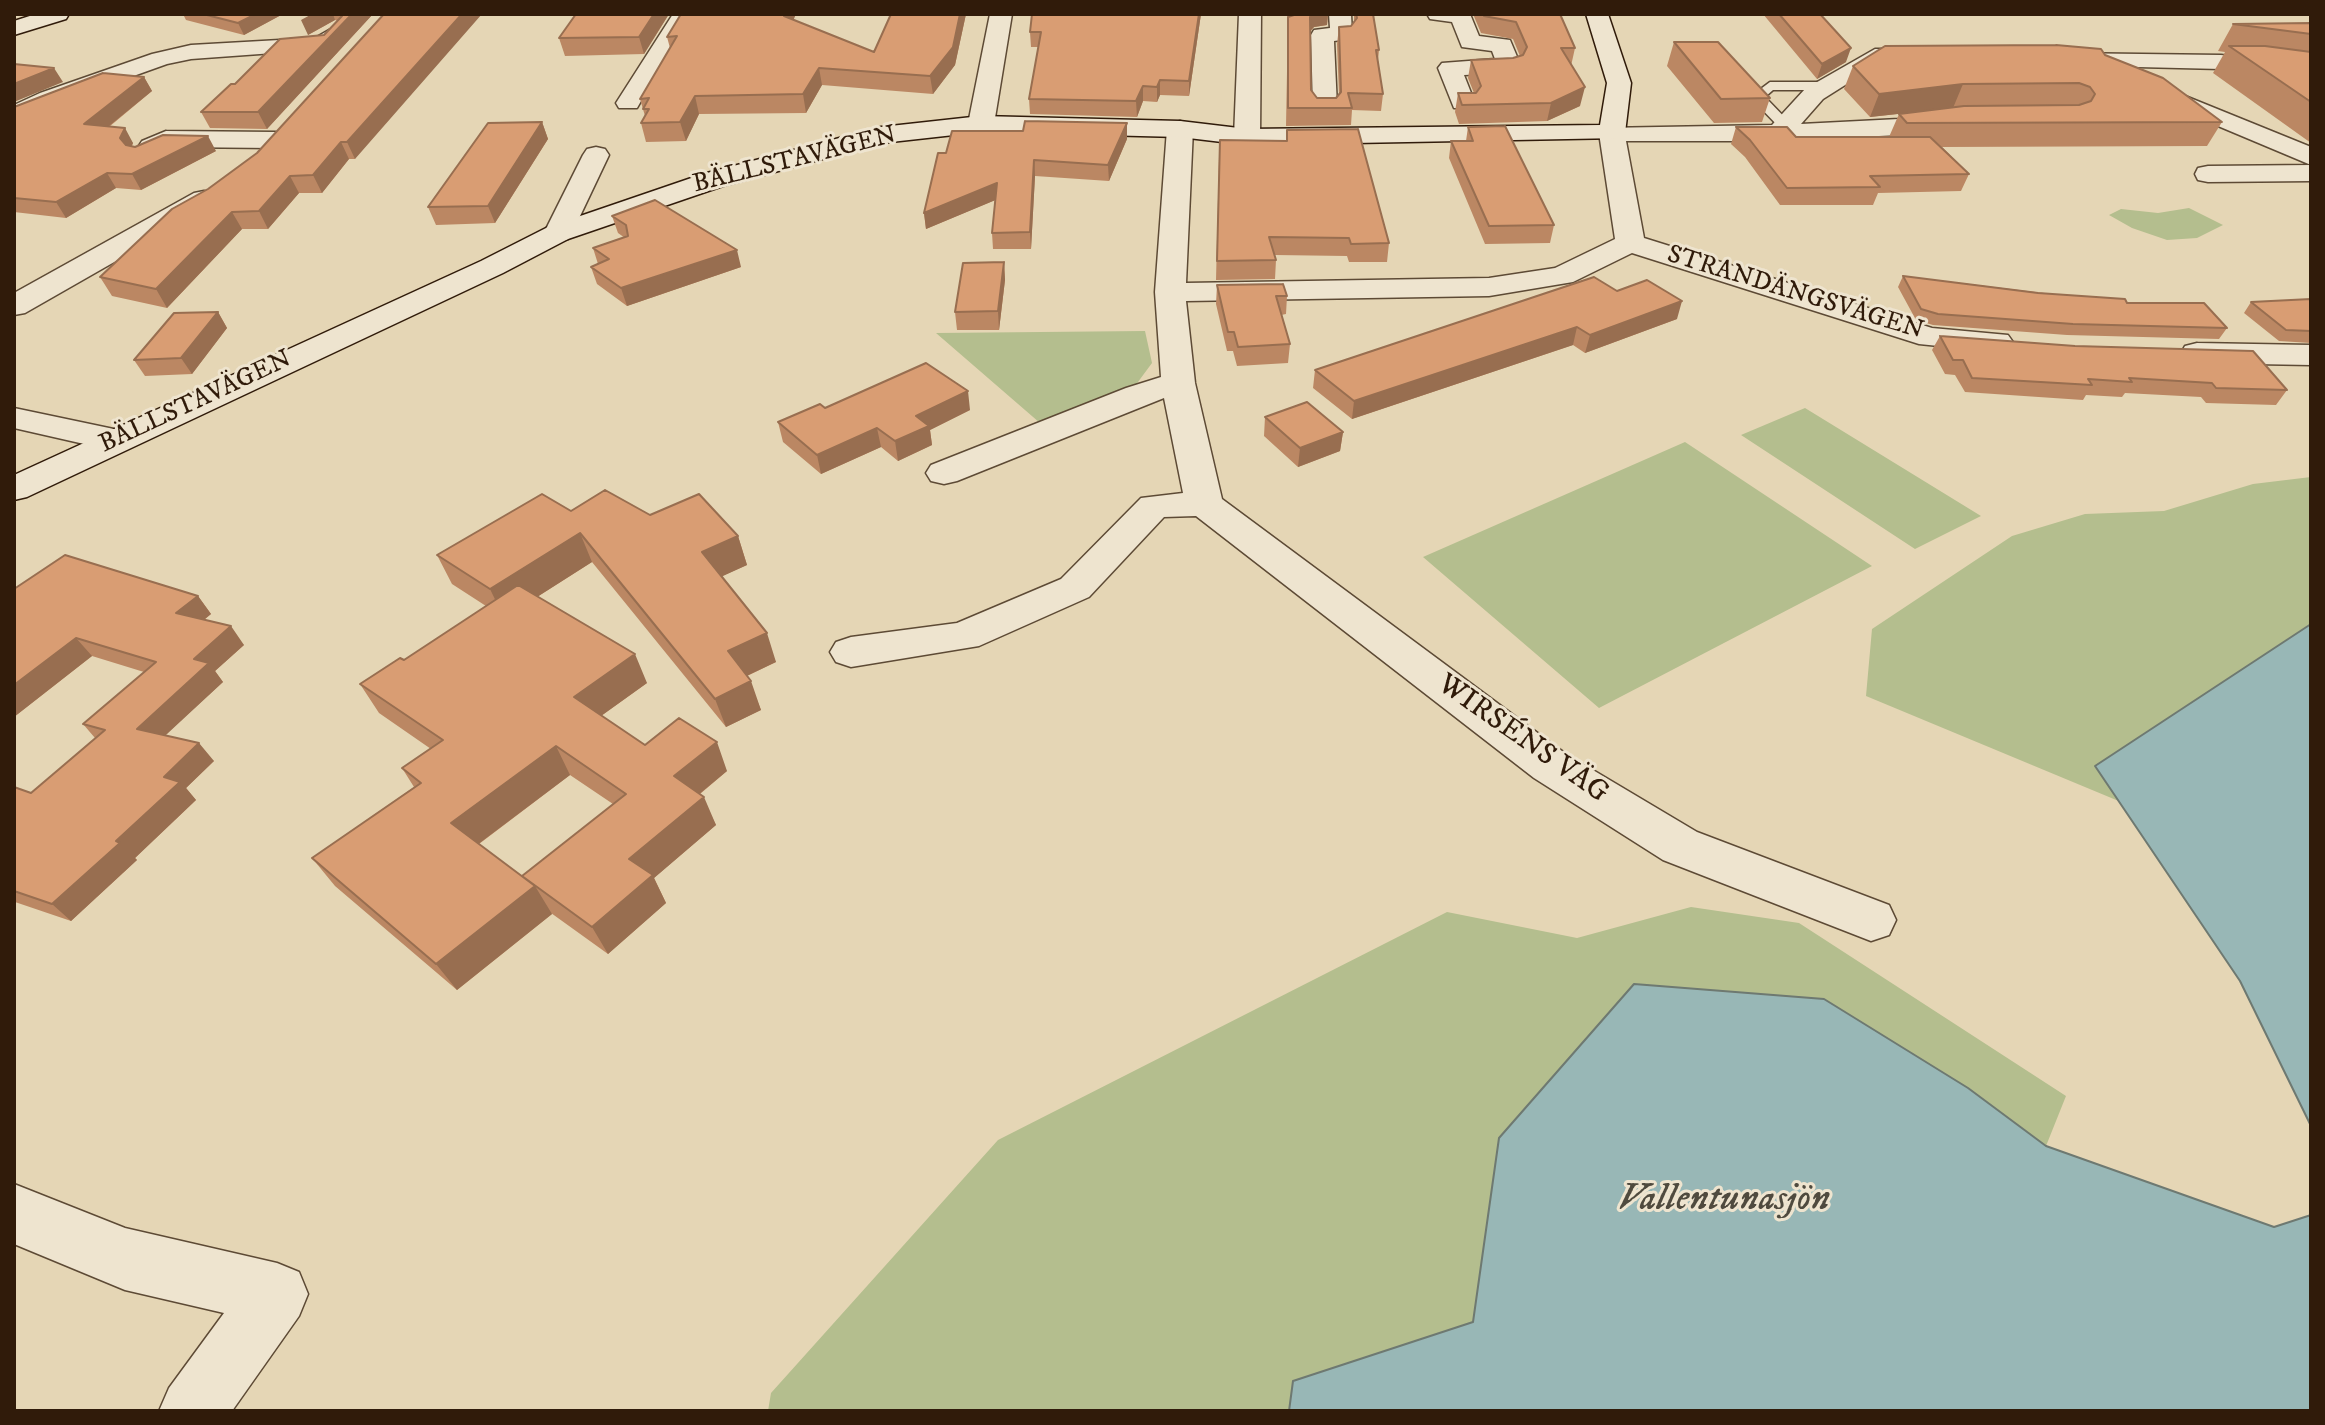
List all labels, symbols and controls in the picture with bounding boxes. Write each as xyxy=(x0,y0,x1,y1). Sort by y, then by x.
street label: BÄLLSTAVÄGEN xyxy=(690,121,900,201)
street label: STRANDÄNGSVÄGEN xyxy=(1663,240,1927,348)
street label: BÄLLSTAVÄGEN xyxy=(95,345,297,461)
street label: WIRSÉNS VÄG xyxy=(1429,668,1615,812)
water label: Vallentunasjön xyxy=(1618,1178,1830,1224)

